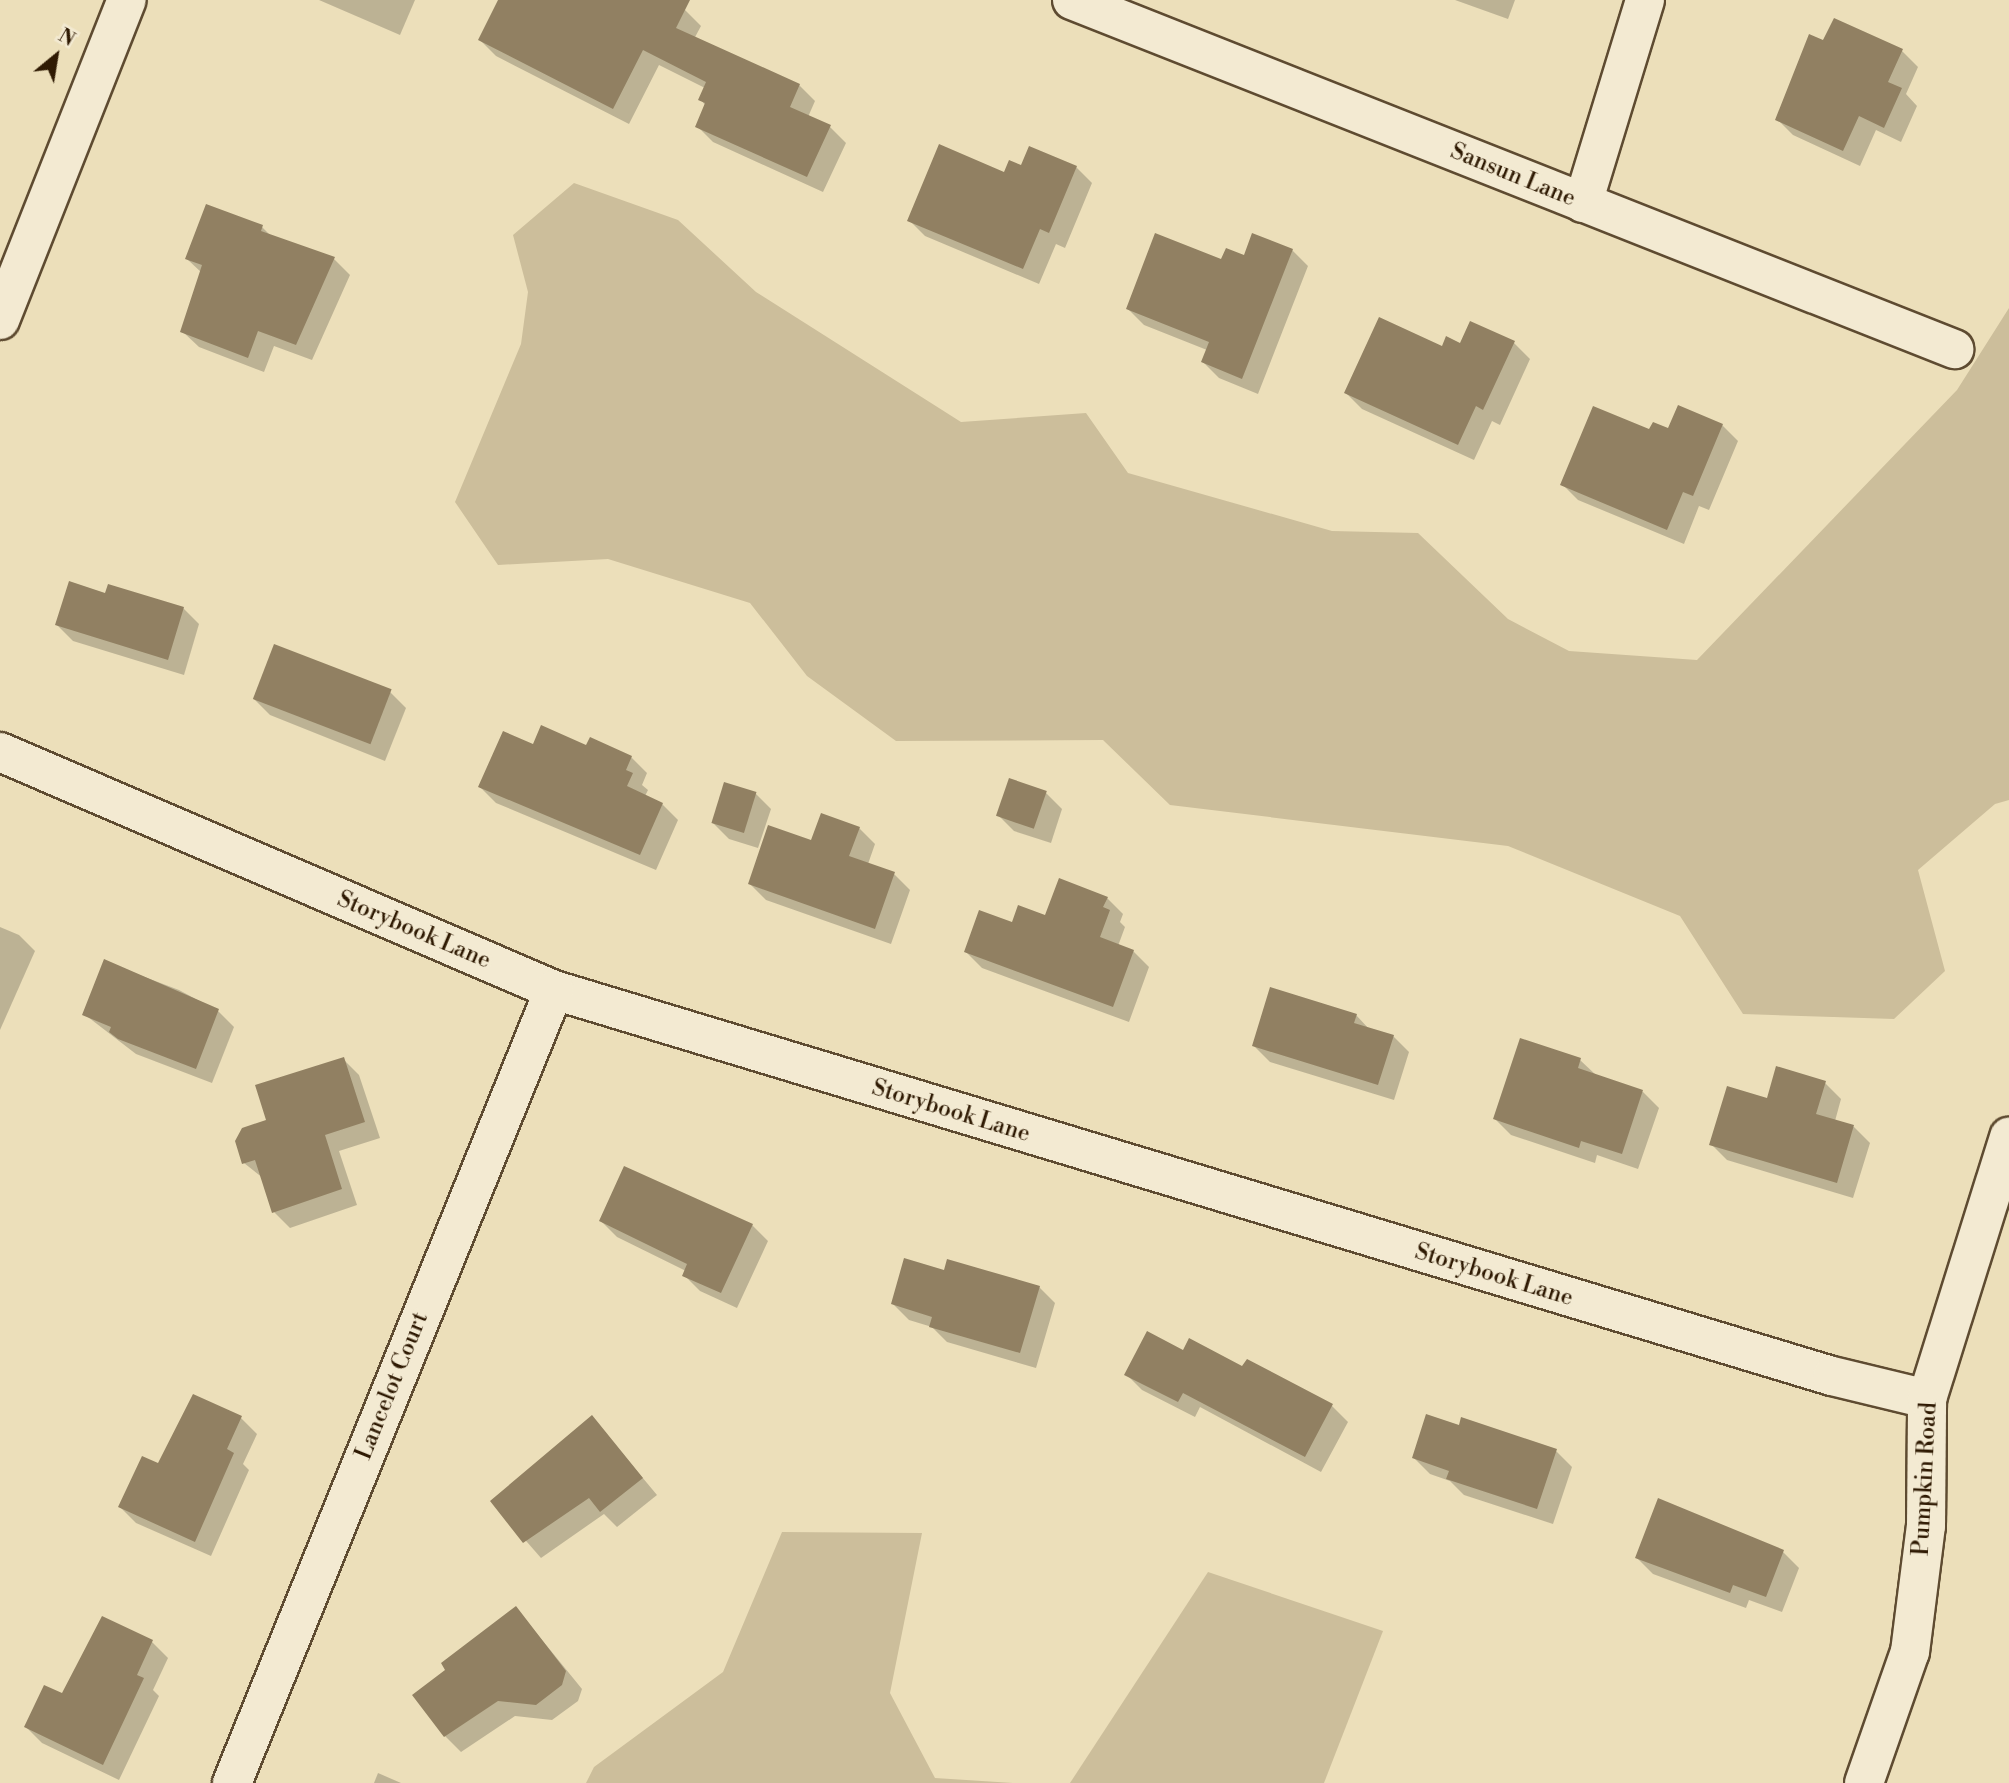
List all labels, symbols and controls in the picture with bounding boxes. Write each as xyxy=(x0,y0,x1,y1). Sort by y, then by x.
north arrow xyxy=(21,21,91,91)
text: N xyxy=(54,24,79,52)
street label: Sansun Lane xyxy=(1446,137,1580,213)
street label: Storybook Lane xyxy=(333,885,495,975)
street label: Storybook Lane xyxy=(869,1074,1033,1148)
street label: Storybook Lane xyxy=(1412,1238,1576,1312)
street label: Lancelot Court xyxy=(350,1308,434,1464)
street label: Pumpkin Road xyxy=(1907,1402,1943,1556)

